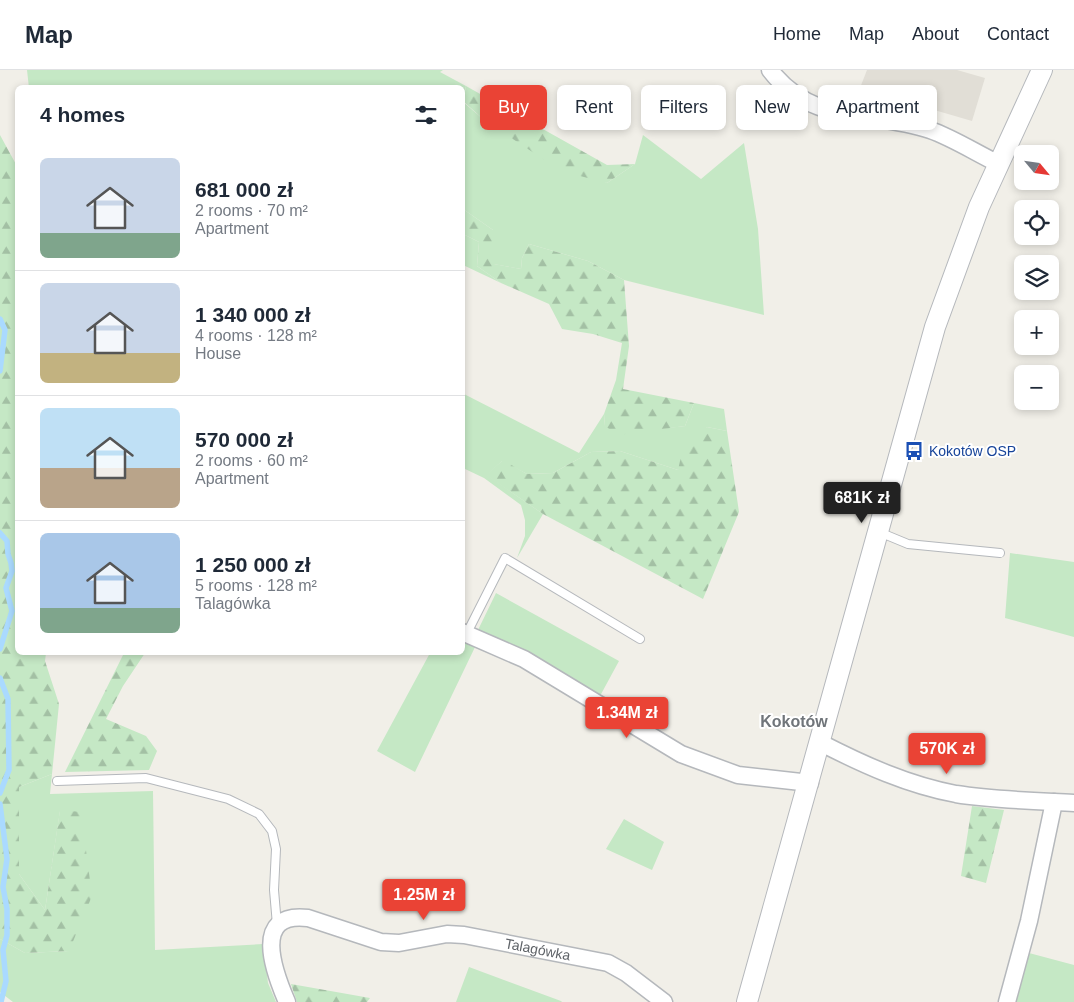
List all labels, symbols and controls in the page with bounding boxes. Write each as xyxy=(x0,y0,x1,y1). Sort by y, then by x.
text: Map xyxy=(25,21,73,48)
text: Home xyxy=(773,24,821,44)
text: Map xyxy=(849,24,884,44)
text: About xyxy=(912,24,959,44)
text: Contact xyxy=(987,24,1049,44)
chip: Buy xyxy=(480,85,547,130)
chip: Rent xyxy=(557,85,631,130)
chip: Filters xyxy=(641,85,726,130)
chip: New xyxy=(736,85,808,130)
chip: Apartment xyxy=(818,85,937,130)
icon: filters xyxy=(412,101,440,129)
text: 4 homes xyxy=(40,103,125,126)
north arrow xyxy=(1014,145,1059,190)
map controls xyxy=(1014,145,1059,410)
icon: home xyxy=(80,178,140,238)
text: 681 000 zł xyxy=(195,178,293,201)
button: locate xyxy=(1014,200,1059,245)
text: 2 rooms · 70 m² xyxy=(195,202,308,219)
text: Apartment xyxy=(195,220,269,237)
button: layers xyxy=(1014,255,1059,300)
icon: home xyxy=(80,303,140,363)
text: 1 340 000 zł xyxy=(195,303,311,326)
button: + xyxy=(1014,310,1059,355)
text: 4 rooms · 128 m² xyxy=(195,327,317,344)
text: House xyxy=(195,345,241,362)
button: − xyxy=(1014,365,1059,410)
icon: home xyxy=(80,428,140,488)
text: 570 000 zł xyxy=(195,428,293,451)
bus stop icon: Kokotów OSP xyxy=(903,440,925,462)
place label: Kokotów OSP xyxy=(929,443,1016,459)
text: 2 rooms · 60 m² xyxy=(195,452,308,469)
text: Apartment xyxy=(195,470,269,487)
pin: 681K zł xyxy=(816,482,908,524)
text: 681K zł xyxy=(834,489,890,506)
icon: home xyxy=(80,553,140,613)
text: 1 250 000 zł xyxy=(195,553,311,576)
text: 5 rooms · 128 m² xyxy=(195,577,317,594)
text: Talagówka xyxy=(195,595,271,612)
pin: 1.34M zł xyxy=(575,696,679,739)
text: 1.34M zł xyxy=(596,704,658,721)
district label: Kokotów xyxy=(760,713,828,730)
pin: 570K zł xyxy=(901,732,993,775)
text: 570K zł xyxy=(919,740,975,757)
pin: 1.25M zł xyxy=(372,878,476,921)
text: 1.25M zł xyxy=(393,886,455,903)
street label: Talagówka xyxy=(504,935,572,964)

